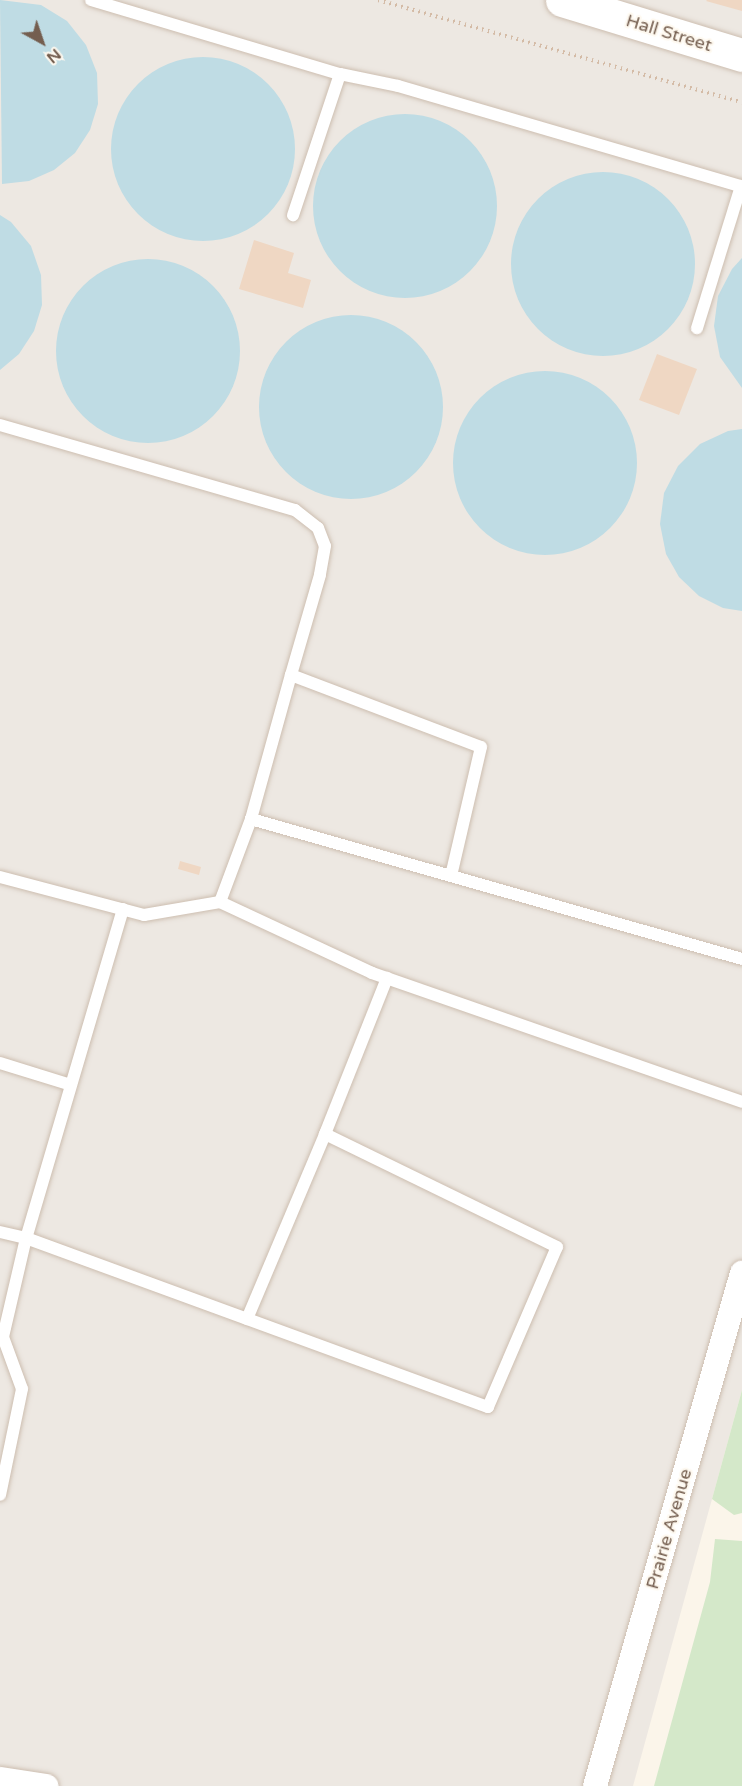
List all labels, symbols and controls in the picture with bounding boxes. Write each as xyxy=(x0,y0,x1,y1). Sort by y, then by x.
street label: Hall Street xyxy=(623,10,715,56)
north arrow xyxy=(12,12,72,72)
text: N xyxy=(42,44,65,68)
street label: Prairie Avenue xyxy=(642,1466,696,1592)

